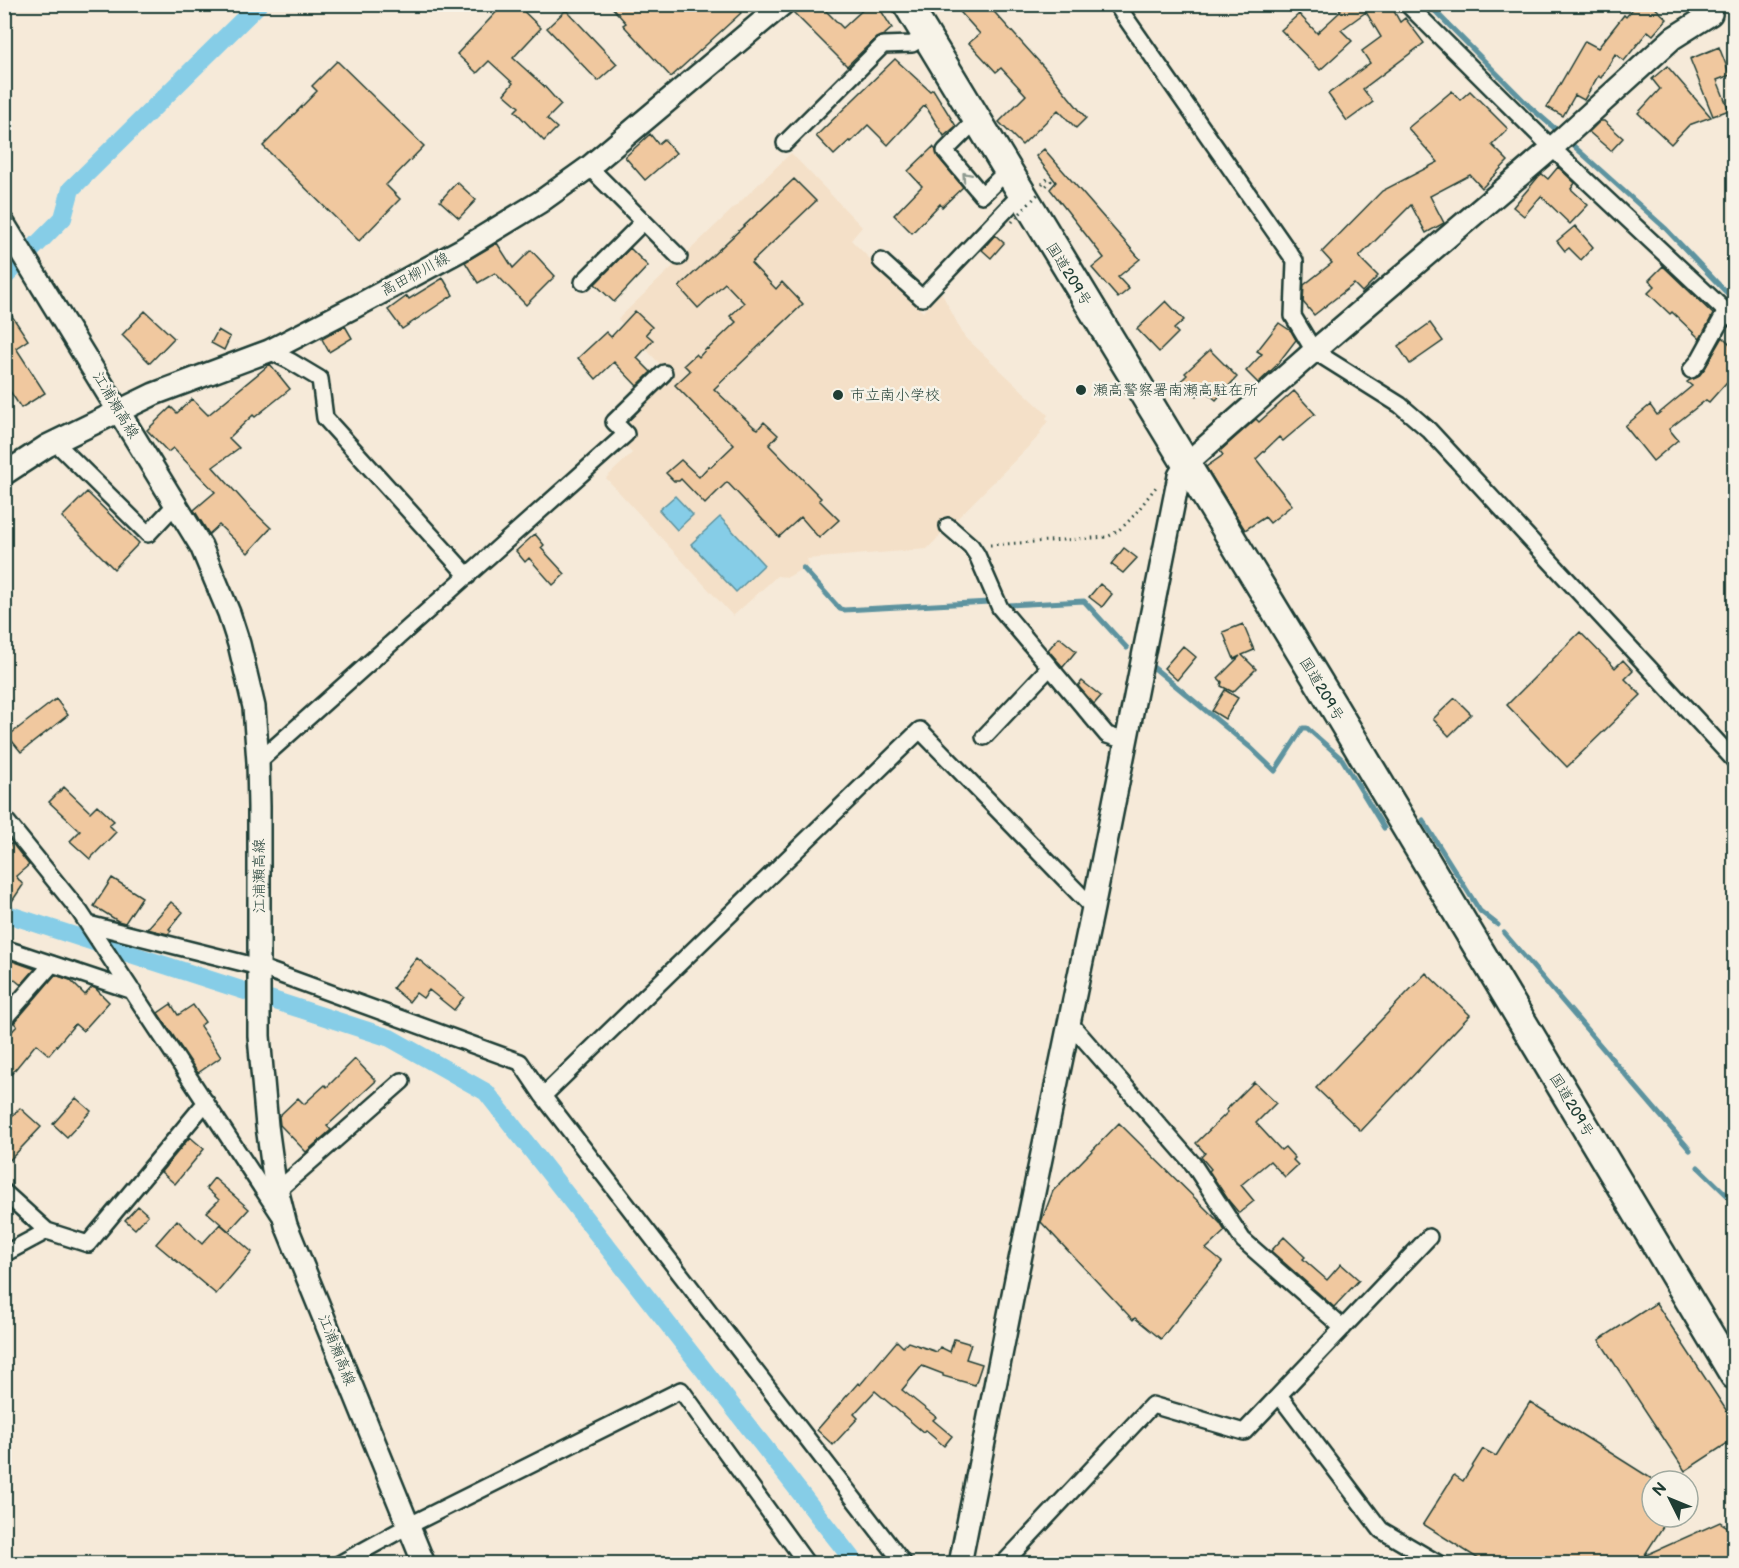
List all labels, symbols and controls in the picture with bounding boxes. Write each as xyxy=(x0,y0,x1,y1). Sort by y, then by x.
one-way arrow xyxy=(963,172,974,183)
street label: 国道209号 xyxy=(1042,239,1096,310)
street label: 高田柳川線 xyxy=(378,248,453,300)
street label: 江浦瀬高線 xyxy=(88,368,143,442)
place label: 瀬高警察署南瀬高駐在所 xyxy=(1093,381,1258,400)
marker: 瀬高警察署南瀬高駐在所 xyxy=(1074,383,1088,397)
place label: 市立南小学校 xyxy=(850,386,940,405)
marker: 市立南小学校 xyxy=(831,388,845,402)
street label: 国道209号 xyxy=(1295,654,1348,725)
street label: 江浦瀬高線 xyxy=(250,838,269,914)
street label: 国道209号 xyxy=(1545,1070,1598,1141)
street label: 江浦瀬高線 xyxy=(314,1312,359,1389)
north arrow xyxy=(1640,1469,1700,1529)
text: N xyxy=(1649,1479,1671,1501)

